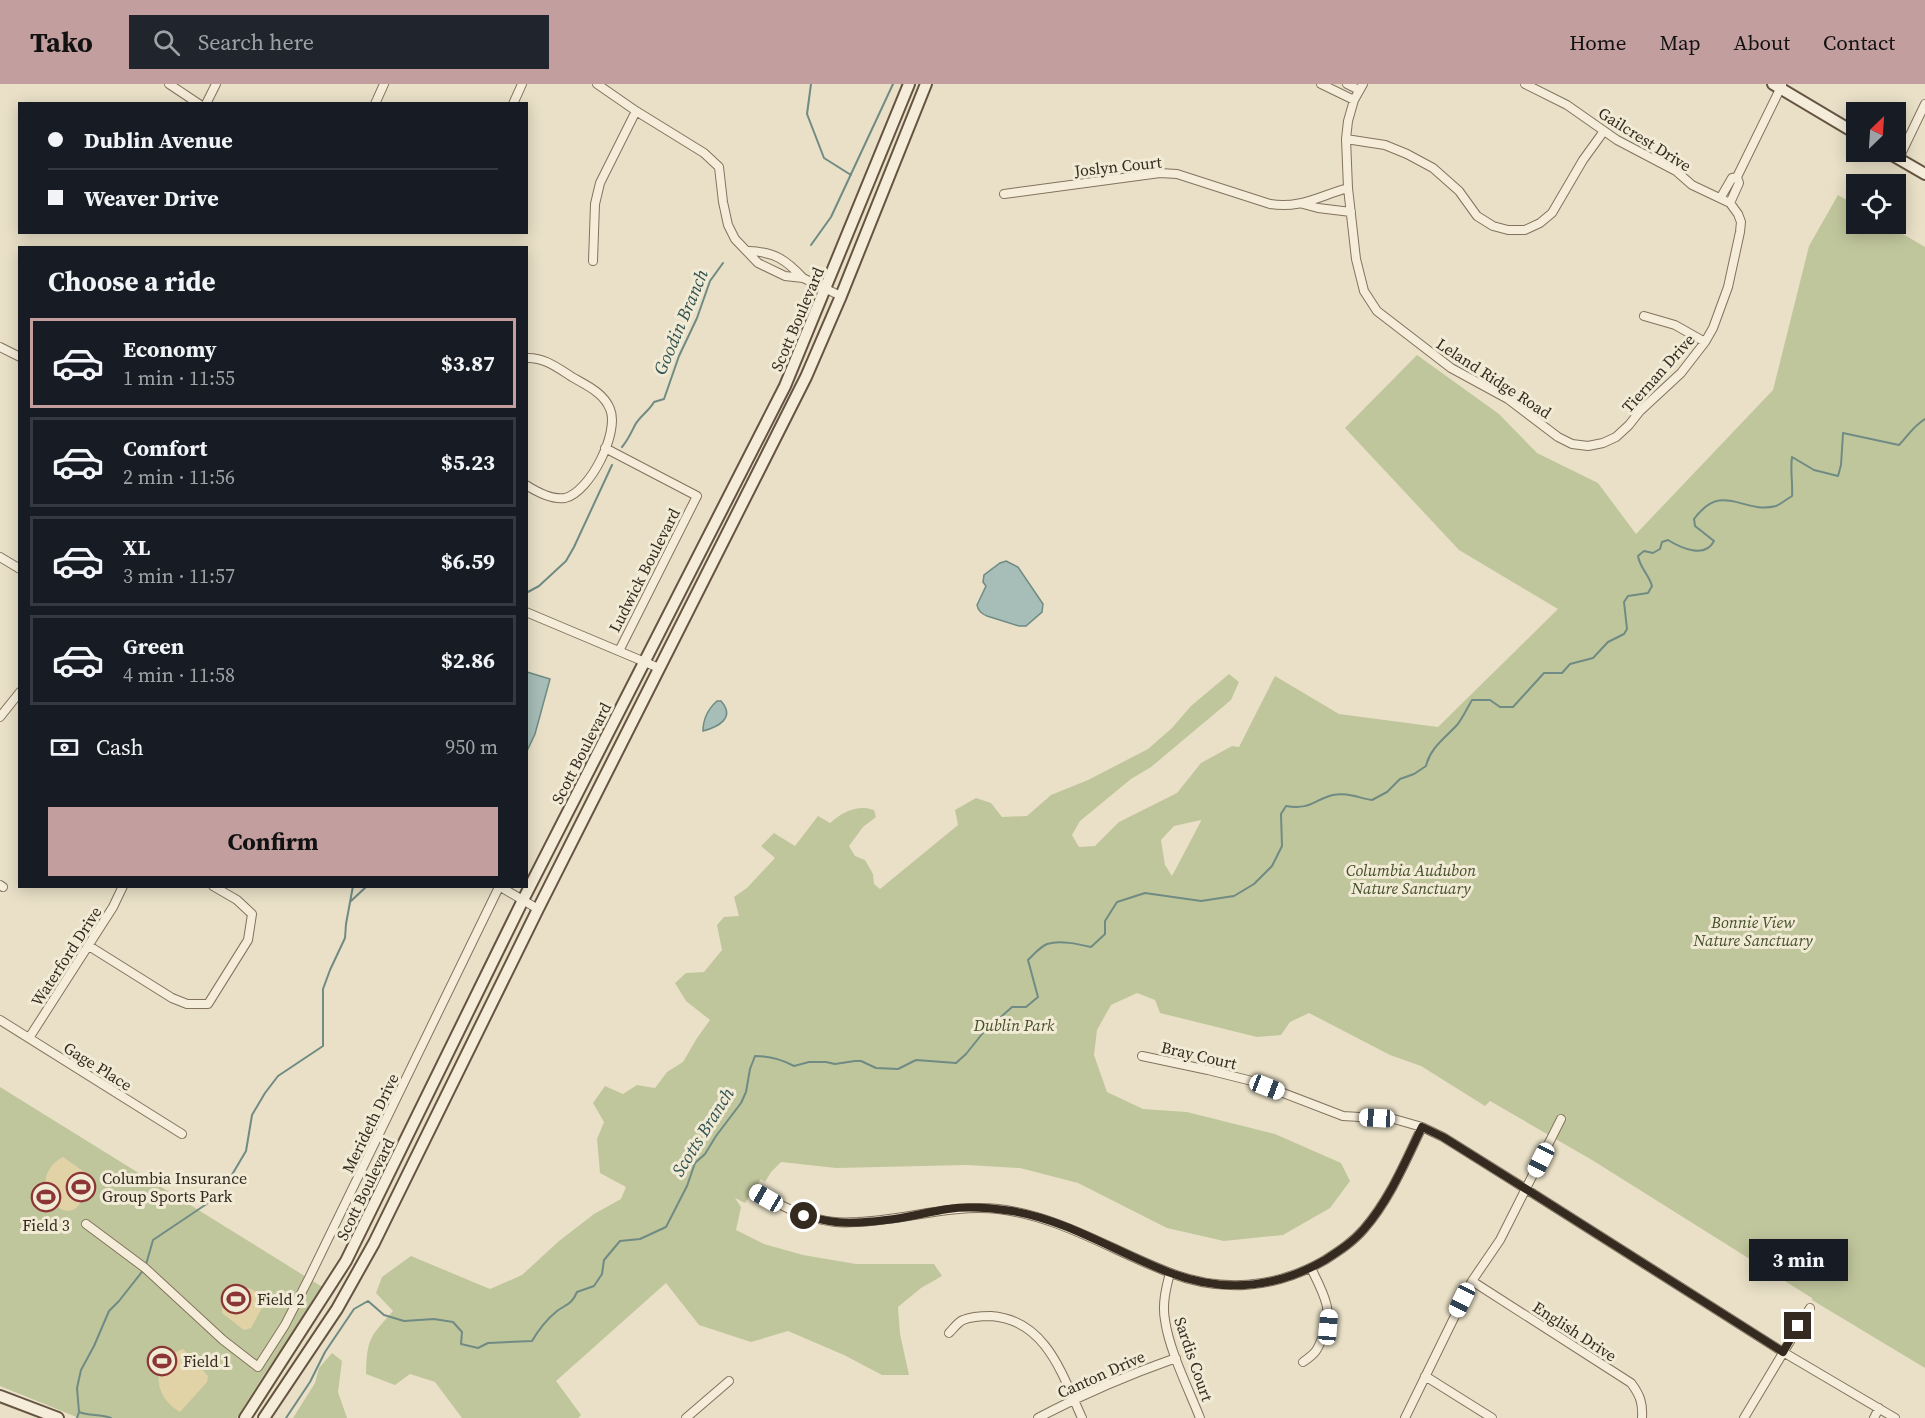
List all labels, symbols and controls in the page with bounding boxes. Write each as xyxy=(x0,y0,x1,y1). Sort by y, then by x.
search box xyxy=(129,15,549,69)
text: Tako xyxy=(30,23,93,61)
icon: search xyxy=(150,26,183,59)
text: Search here xyxy=(198,27,314,57)
text: Home xyxy=(1569,28,1627,57)
text: Map xyxy=(1660,28,1701,57)
text: About xyxy=(1734,28,1790,57)
text: Contact xyxy=(1823,28,1895,57)
street label: Gailcrest Drive xyxy=(1594,102,1696,176)
north arrow xyxy=(1846,102,1906,162)
map controls xyxy=(1846,102,1906,234)
text: Dublin Avenue xyxy=(84,125,233,155)
street label: Joslyn Court xyxy=(1072,150,1164,182)
button: locate xyxy=(1846,174,1906,234)
text: Weaver Drive xyxy=(84,183,219,213)
text: Choose a ride xyxy=(48,263,216,300)
street label: Scott Boulevard xyxy=(765,263,829,375)
water label: Goodin Branch xyxy=(647,265,714,378)
street label: Tiernan Drive xyxy=(1617,329,1699,417)
street label: Leland Ridge Road xyxy=(1432,333,1556,423)
text: Economy xyxy=(123,334,217,364)
icon: car xyxy=(51,336,105,390)
text: $3.87 xyxy=(441,348,495,378)
text: 1 min · 11:55 xyxy=(123,364,235,392)
text: Comfort xyxy=(123,433,207,463)
icon: car xyxy=(51,435,105,489)
text: $5.23 xyxy=(441,447,495,477)
text: 2 min · 11:56 xyxy=(123,463,235,491)
street label: Ludwick Boulevard xyxy=(603,504,685,636)
text: XL xyxy=(123,532,150,562)
icon: car xyxy=(51,534,105,588)
text: $6.59 xyxy=(441,546,495,576)
text: 3 min · 11:57 xyxy=(123,562,235,590)
text: Green xyxy=(123,631,184,661)
icon: car xyxy=(51,633,105,687)
text: $2.86 xyxy=(441,645,495,675)
text: 4 min · 11:58 xyxy=(123,661,235,689)
street label: Scott Boulevard xyxy=(546,698,616,808)
icon: cash xyxy=(48,731,81,764)
text: Cash xyxy=(96,732,144,762)
text: 950 m xyxy=(445,733,498,761)
button: Confirm xyxy=(48,807,498,876)
park label: Columbia Audubon Nature Sanctuary xyxy=(1346,859,1476,899)
street label: Waterford Drive xyxy=(26,902,106,1010)
park label: Bonnie View Nature Sanctuary xyxy=(1692,911,1813,951)
park label: Dublin Park xyxy=(973,1014,1055,1036)
street label: Gage Place xyxy=(59,1036,137,1096)
street label: Bray Court xyxy=(1159,1036,1240,1075)
street label: Merideth Drive xyxy=(336,1070,404,1176)
car xyxy=(1247,1072,1287,1102)
water label: Scotts Branch xyxy=(665,1082,740,1181)
car xyxy=(1359,1108,1395,1128)
street label: Scott Boulevard xyxy=(331,1134,399,1244)
car xyxy=(1525,1140,1557,1180)
place label: Columbia Insurance Group Sports Park xyxy=(102,1167,247,1207)
sports icon: Columbia Insurance Group Sports Park xyxy=(65,1171,97,1203)
sports icon: Field 3 xyxy=(30,1181,62,1213)
car xyxy=(746,1181,786,1215)
route start xyxy=(790,1202,817,1229)
place label: Field 3 xyxy=(22,1214,70,1236)
callout: 3 min xyxy=(1748,1239,1848,1281)
text: 3 min xyxy=(1773,1246,1824,1274)
car xyxy=(1446,1280,1478,1320)
sports icon: Field 2 xyxy=(220,1283,252,1315)
place label: Field 2 xyxy=(257,1288,304,1310)
street label: English Drive xyxy=(1529,1296,1621,1366)
car xyxy=(1317,1308,1339,1346)
route end xyxy=(1784,1312,1811,1339)
street label: Sardis Court xyxy=(1169,1314,1219,1405)
sports icon: Field 1 xyxy=(146,1345,178,1377)
street label: Canton Drive xyxy=(1054,1345,1148,1403)
place label: Field 1 xyxy=(183,1350,230,1372)

